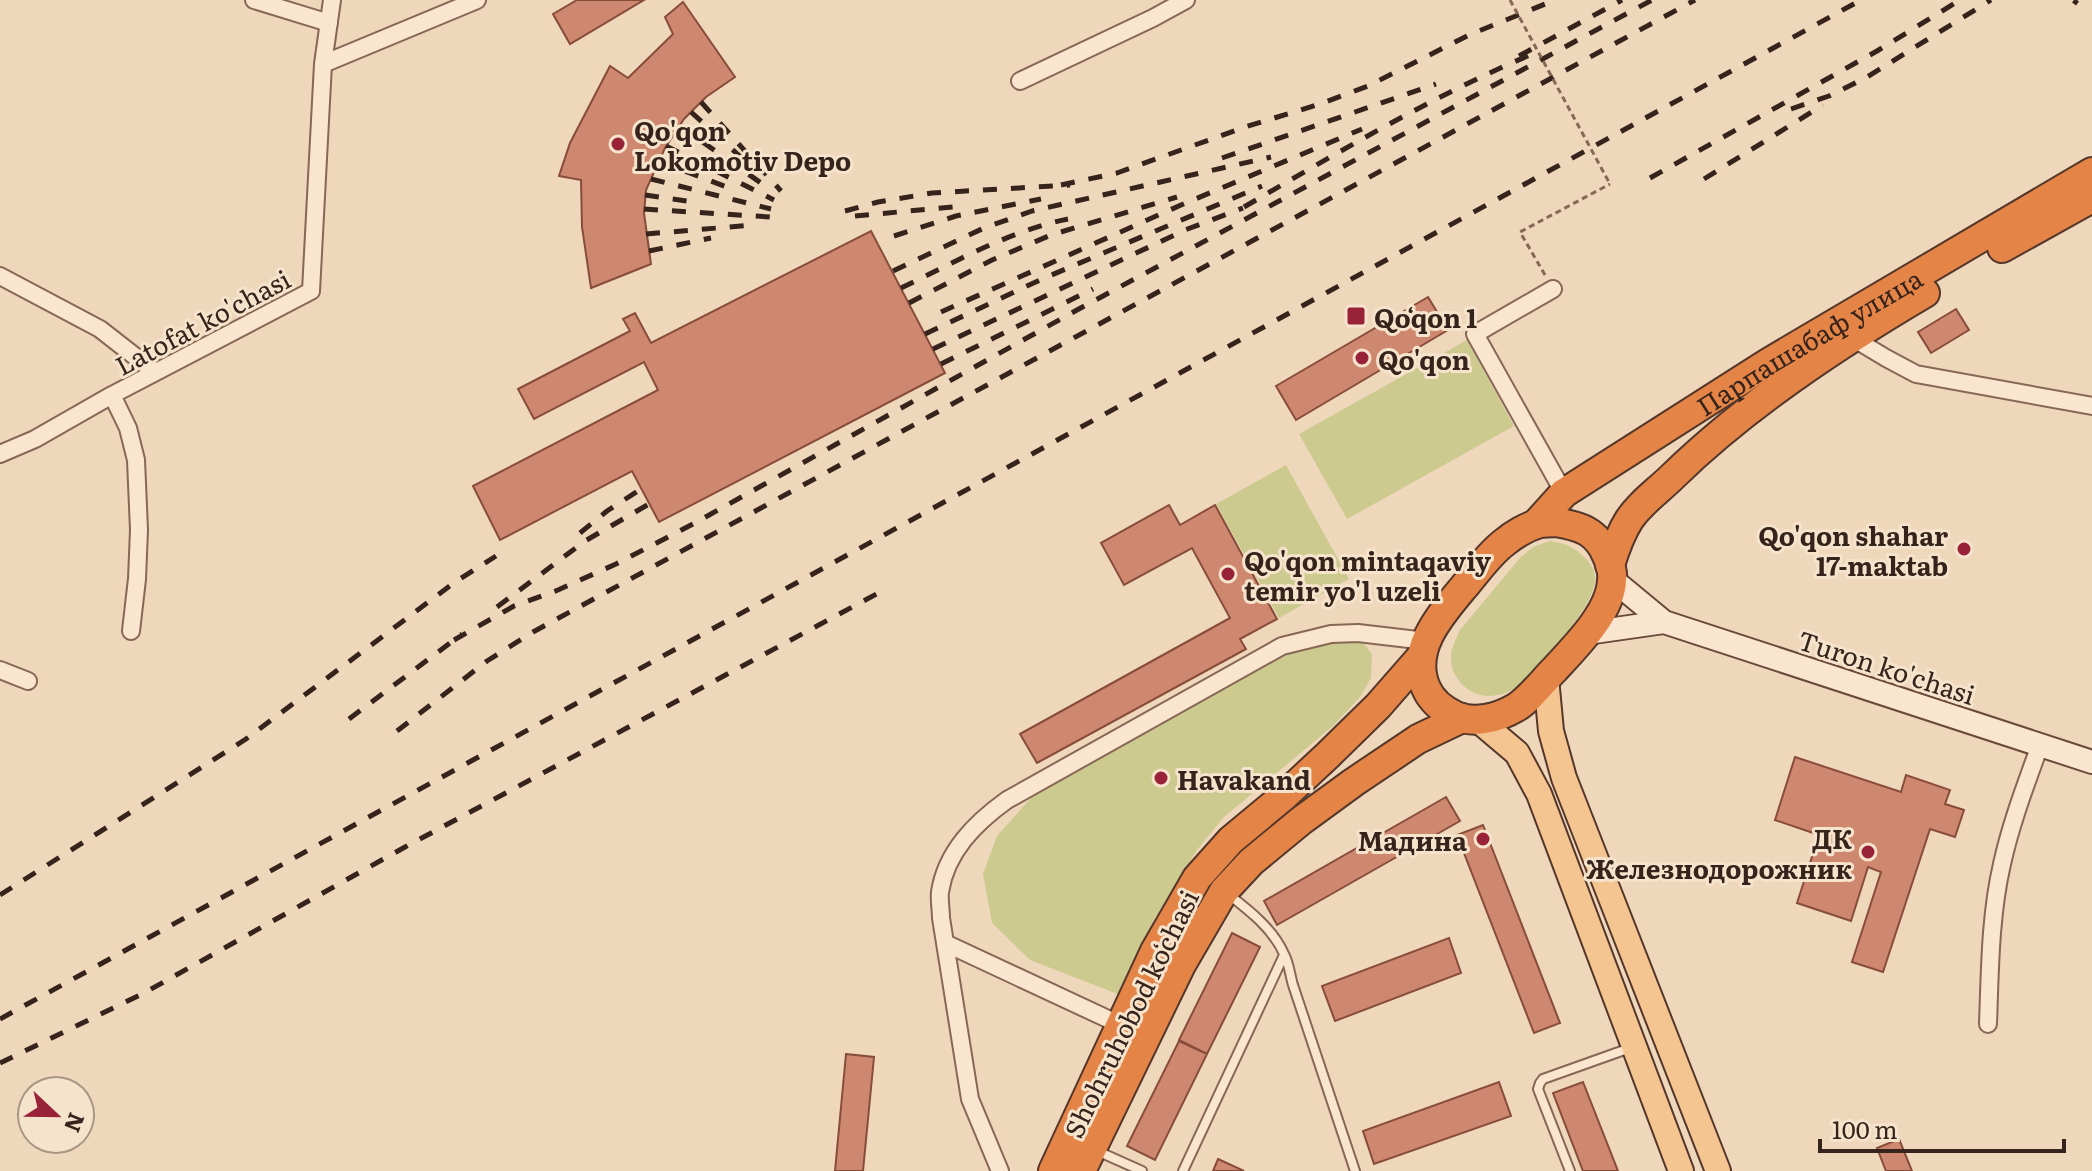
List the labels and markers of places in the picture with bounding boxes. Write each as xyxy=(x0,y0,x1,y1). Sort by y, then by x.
place label: Qo'qon Lokomotiv Depo xyxy=(634,110,851,179)
marker: Qo'qon Lokomotiv Depo xyxy=(609,135,627,153)
place label: Qoʻqon 1 xyxy=(1374,297,1477,336)
marker: Qoʻqon 1 xyxy=(1345,305,1367,327)
place label: Qo'qon xyxy=(1378,339,1470,378)
marker: Qo'qon xyxy=(1353,349,1371,367)
place label: Qo'qon shahar 17-maktab xyxy=(1758,515,1948,584)
place label: Qo'qon mintaqaviy temir yo'l uzeli xyxy=(1244,540,1491,609)
marker: Qo'qon shahar 17-maktab xyxy=(1955,540,1973,558)
marker: Qo'qon mintaqaviy temir yo'l uzeli xyxy=(1219,565,1237,583)
place label: Havakand xyxy=(1177,759,1311,798)
marker: Havakand xyxy=(1152,769,1170,787)
place label: ДК Железнодорожник xyxy=(1586,818,1852,887)
place label: Мадина xyxy=(1358,820,1467,859)
marker: Мадина xyxy=(1474,830,1492,848)
marker: ДК Железнодорожник xyxy=(1859,843,1877,861)

